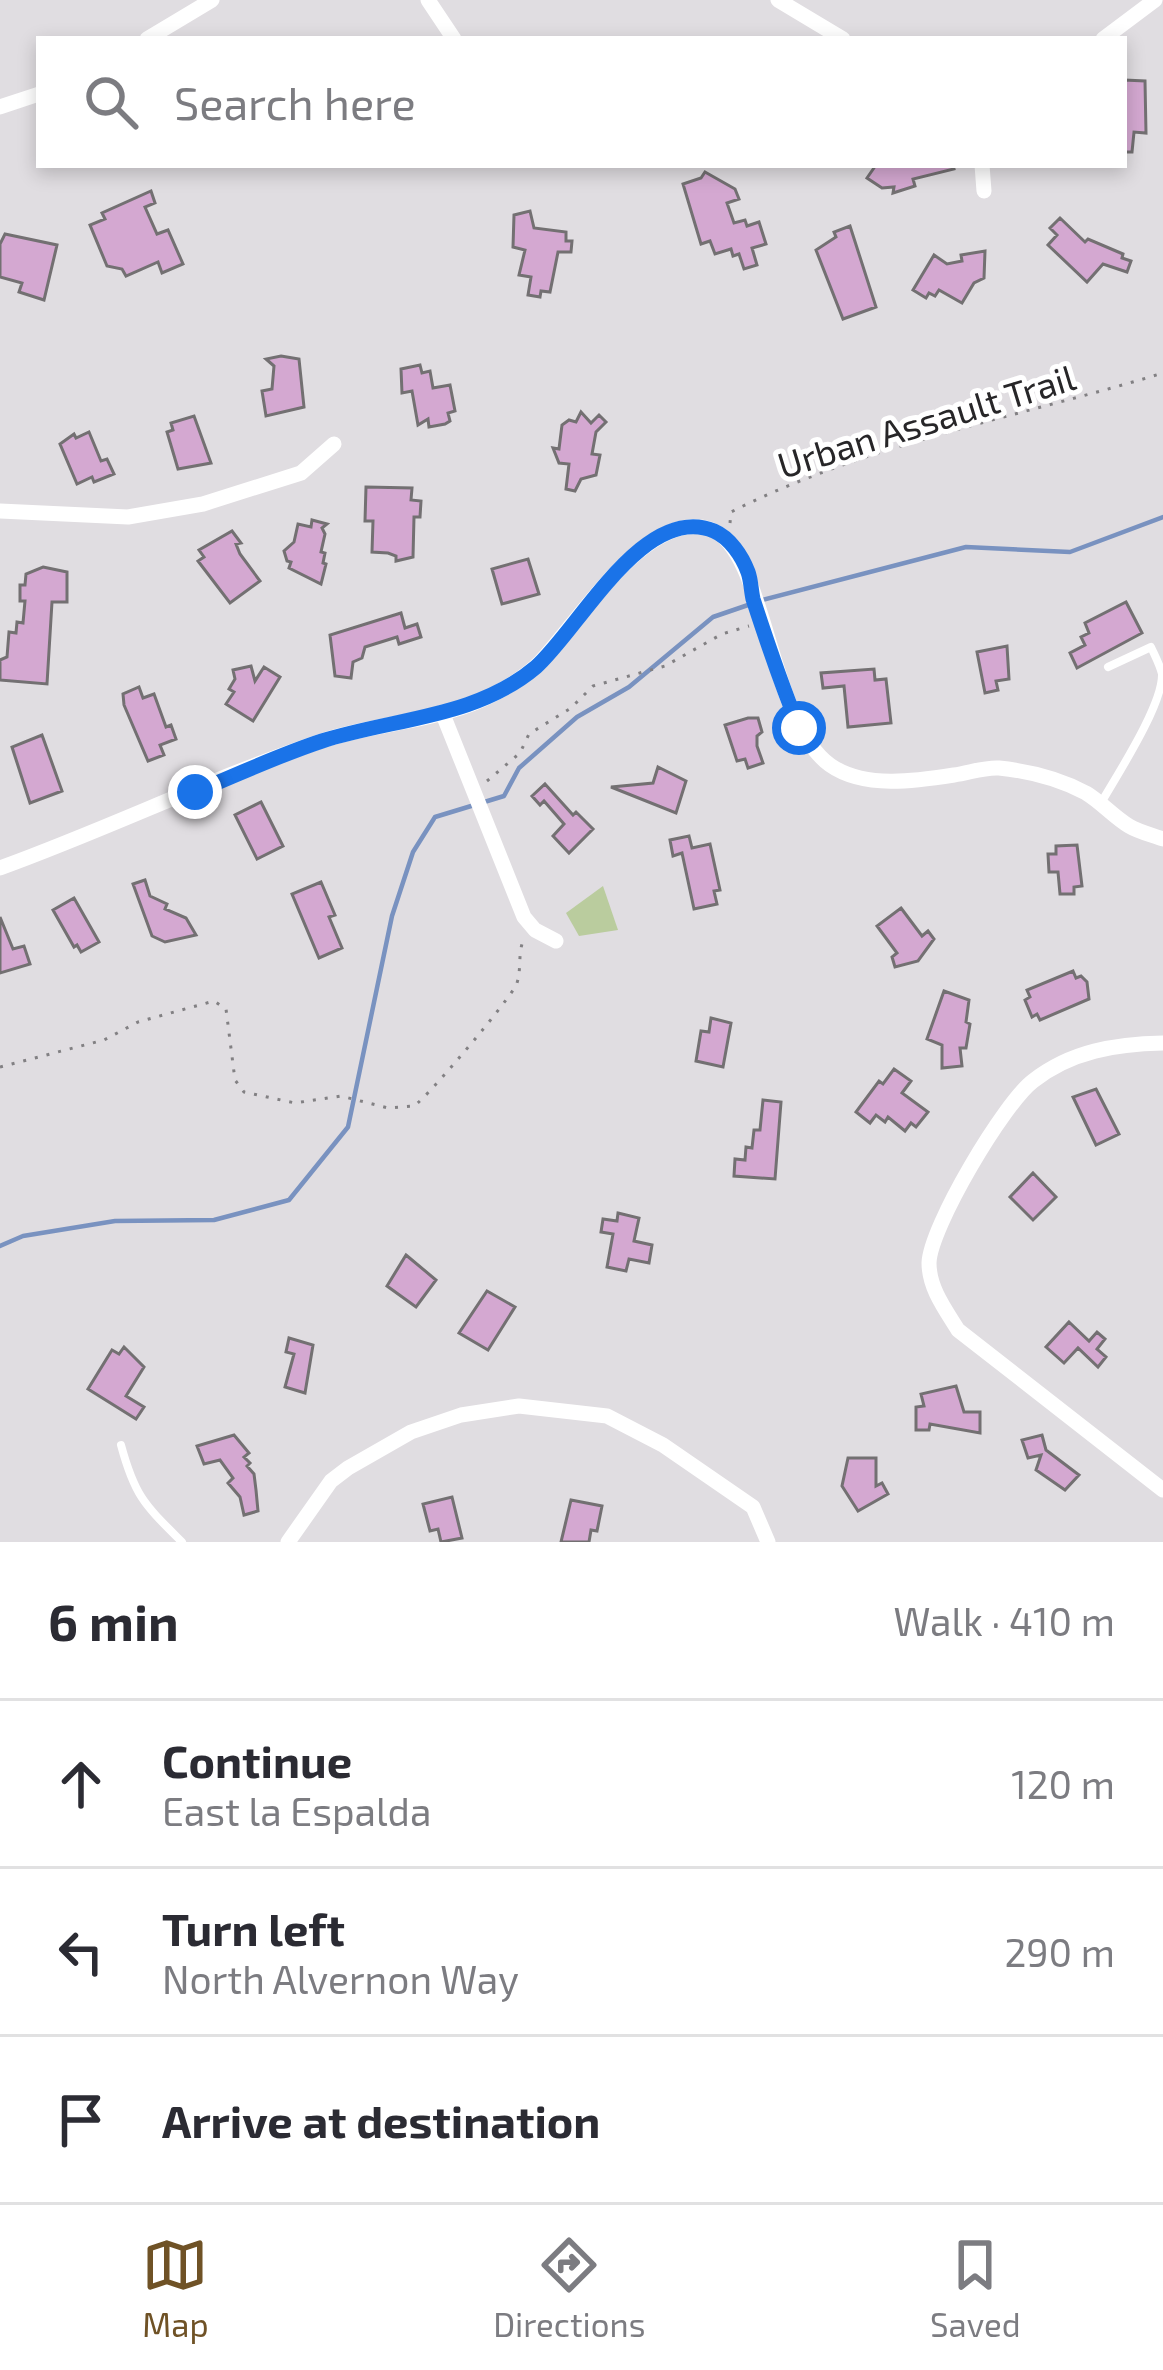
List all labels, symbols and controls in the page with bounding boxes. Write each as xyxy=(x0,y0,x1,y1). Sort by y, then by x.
search box xyxy=(36,36,1127,168)
icon: search xyxy=(78,69,144,135)
text: Search here xyxy=(174,75,416,129)
street label: Urban Assault Trail xyxy=(772,354,1080,486)
route start xyxy=(772,701,826,755)
route end xyxy=(168,765,222,819)
text: 6 min xyxy=(48,1590,179,1651)
text: Walk · 410 m xyxy=(894,1597,1115,1644)
text: Continue xyxy=(162,1733,352,1787)
icon: ahead xyxy=(48,1751,114,1817)
text: 120 m xyxy=(1011,1760,1115,1807)
text: East la Espalda xyxy=(162,1787,431,1834)
text: Turn left xyxy=(162,1901,345,1955)
icon: left xyxy=(48,1919,114,1985)
text: 290 m xyxy=(1004,1928,1115,1975)
text: North Alvernon Way xyxy=(162,1955,519,2002)
icon: arrive xyxy=(48,2087,114,2153)
text: Arrive at destination xyxy=(162,2093,600,2147)
tab: Map xyxy=(142,2232,209,2344)
tab: Directions xyxy=(493,2232,645,2344)
tab: Saved xyxy=(930,2232,1021,2344)

